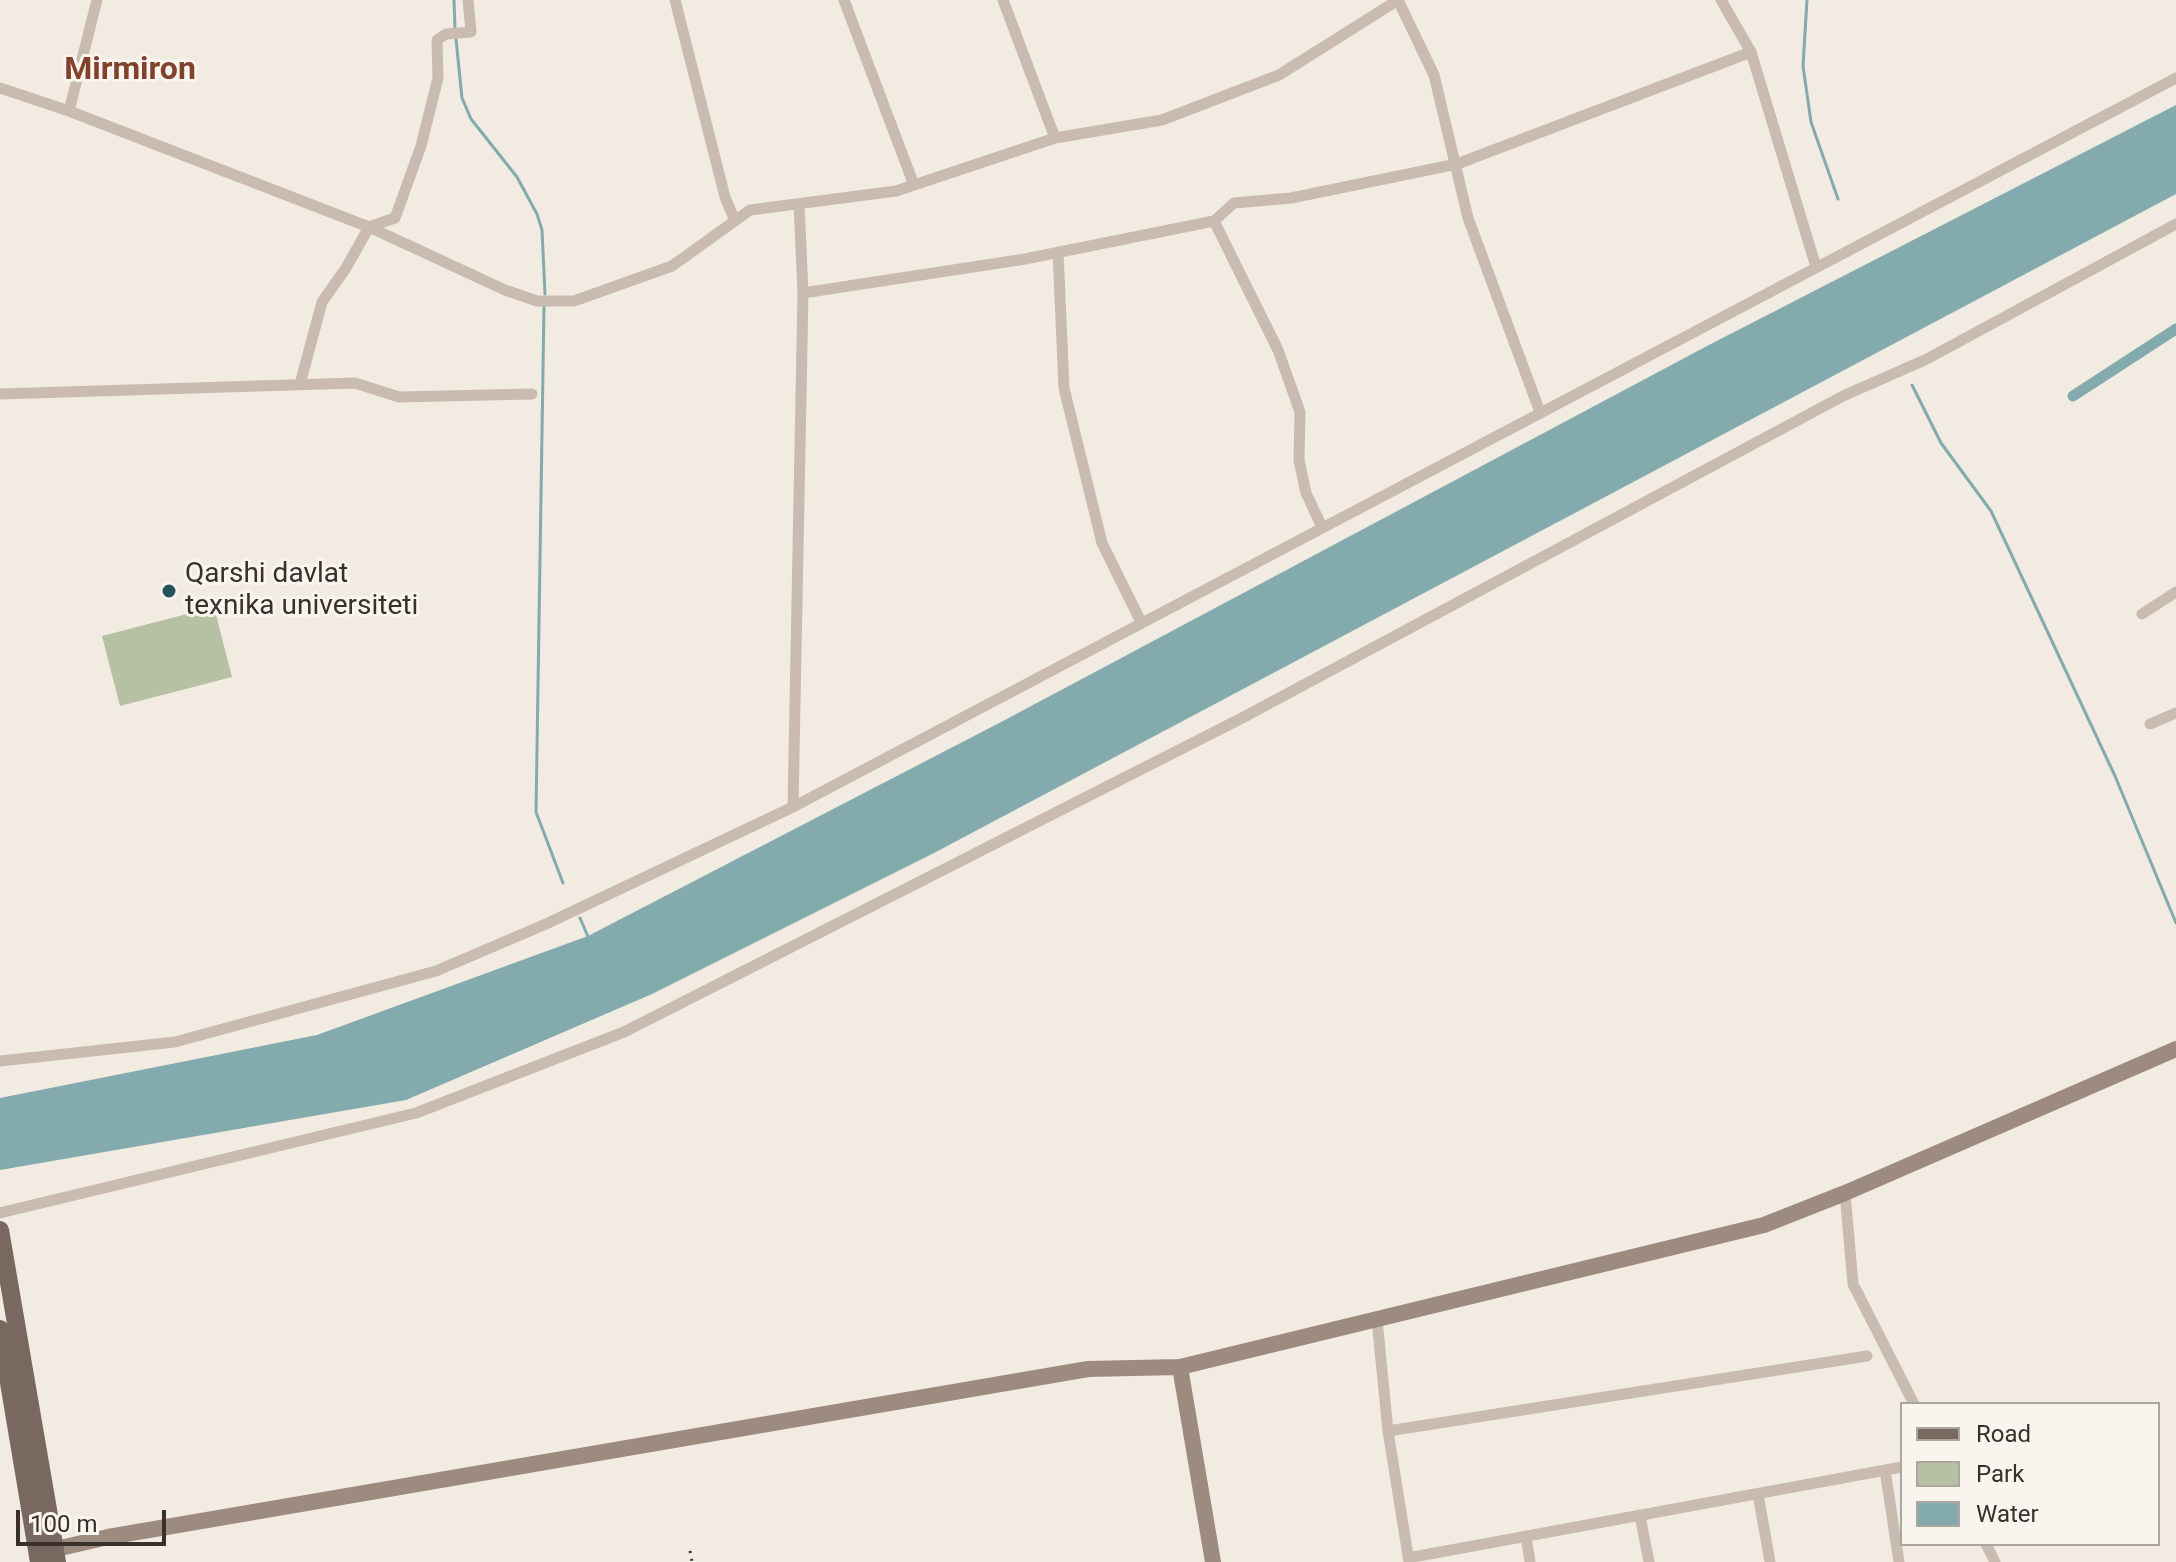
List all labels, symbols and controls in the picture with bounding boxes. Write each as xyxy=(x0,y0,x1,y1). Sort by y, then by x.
district label: Mirmiron xyxy=(64,52,196,90)
place label: Qarshi davlat texnika universiteti xyxy=(185,558,418,624)
marker: Qarshi davlat texnika universiteti xyxy=(160,582,178,600)
legend xyxy=(1900,1402,2160,1546)
text: Road xyxy=(1976,1420,2031,1448)
text: Park xyxy=(1976,1460,2024,1488)
scale bar xyxy=(20,1494,170,1544)
text: Water xyxy=(1976,1500,2039,1528)
text: 100 m xyxy=(30,1510,97,1538)

